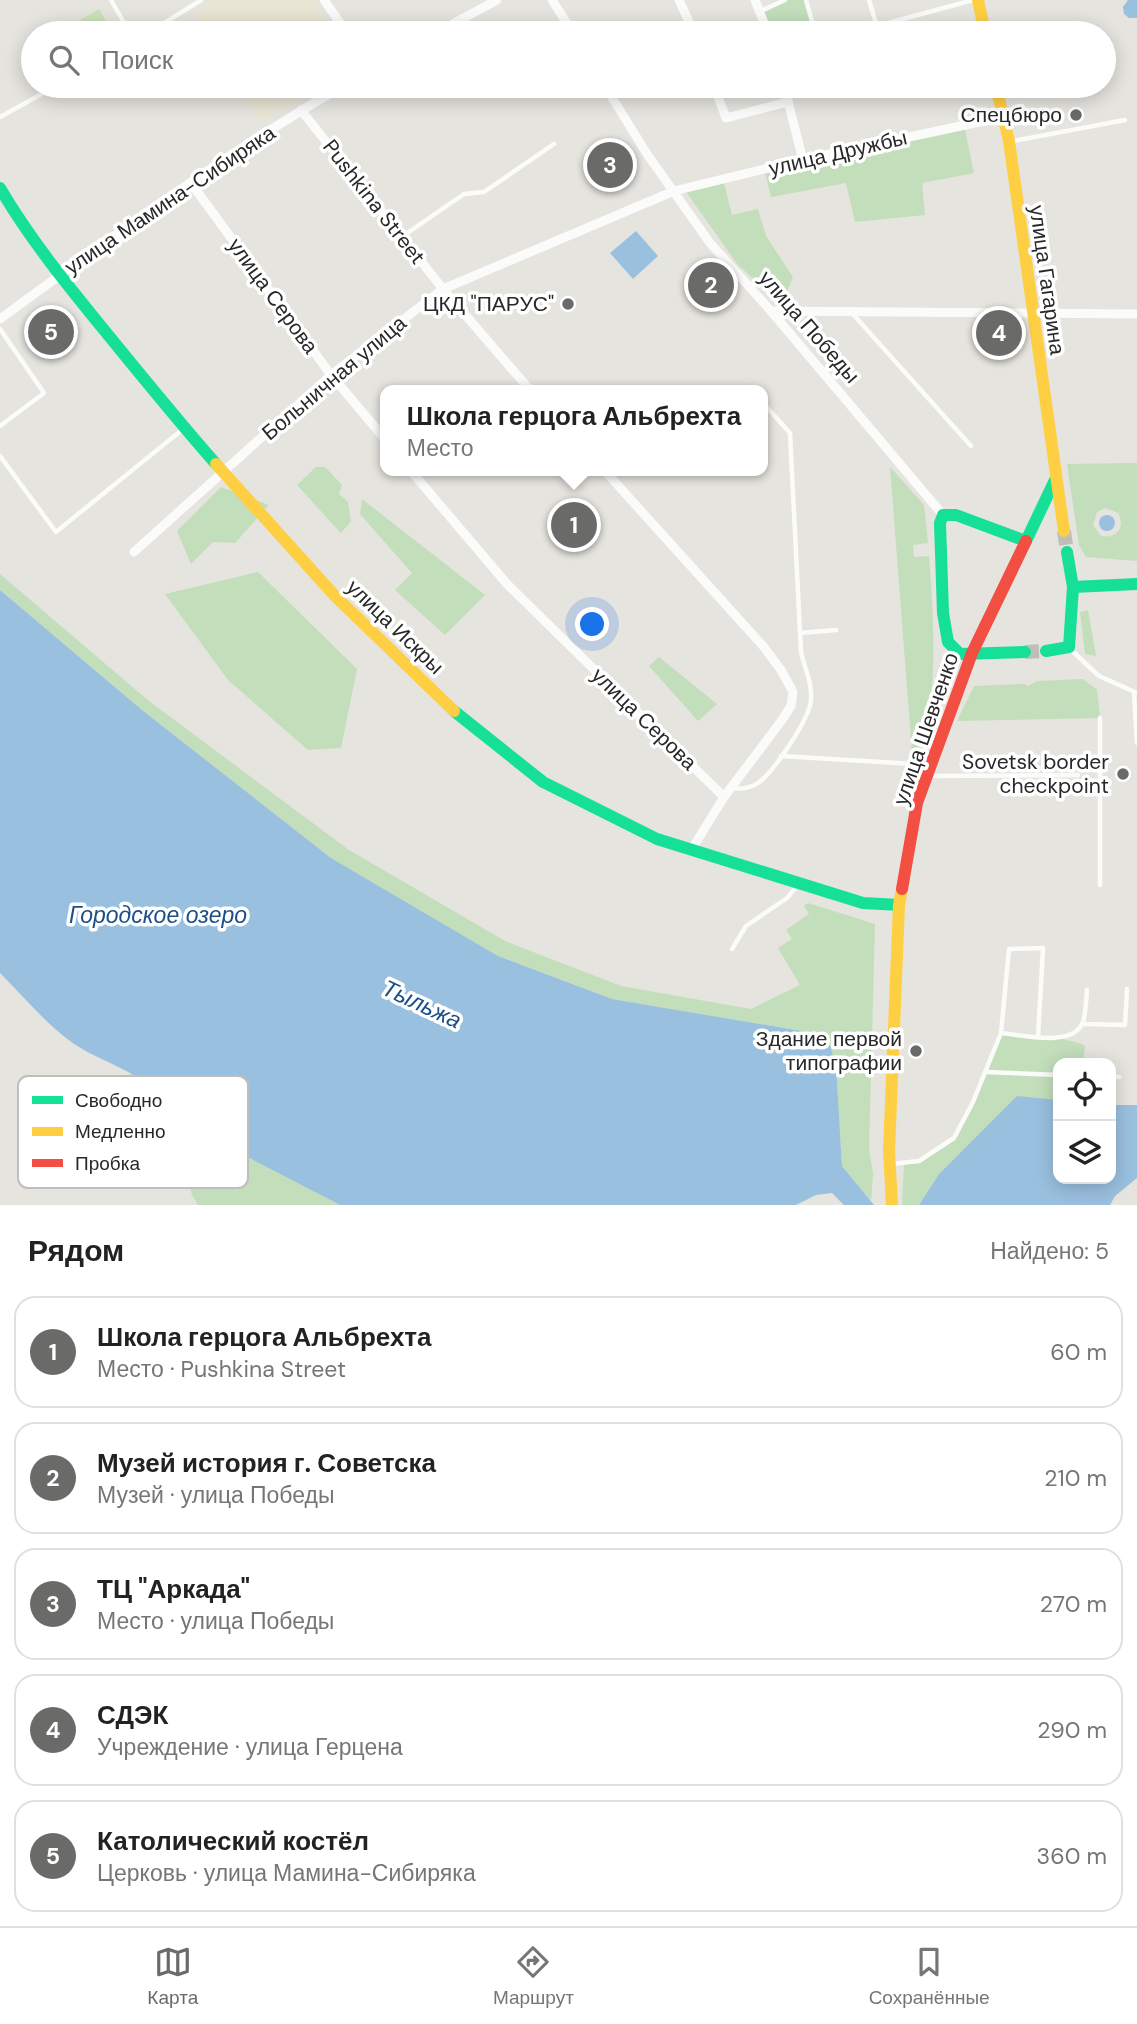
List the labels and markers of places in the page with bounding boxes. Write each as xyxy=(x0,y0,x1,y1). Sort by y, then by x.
place label: Спецбюро xyxy=(961,101,1062,129)
marker: Спецбюро xyxy=(1068,107,1084,123)
pin: 3 xyxy=(587,139,633,191)
pin: 2 xyxy=(688,259,734,311)
place label: ЦКД "ПАРУС" xyxy=(423,290,554,318)
marker: ЦКД "ПАРУС" xyxy=(560,296,576,312)
pin: 5 xyxy=(28,306,74,358)
pin: 4 xyxy=(976,307,1022,359)
pin: 1 xyxy=(551,499,597,551)
place label: Sovetsk border checkpoint xyxy=(962,748,1109,800)
marker: Sovetsk border checkpoint xyxy=(1115,766,1131,782)
place label: Здание первой типографии xyxy=(756,1025,902,1077)
marker: Здание первой типографии xyxy=(908,1043,924,1059)

